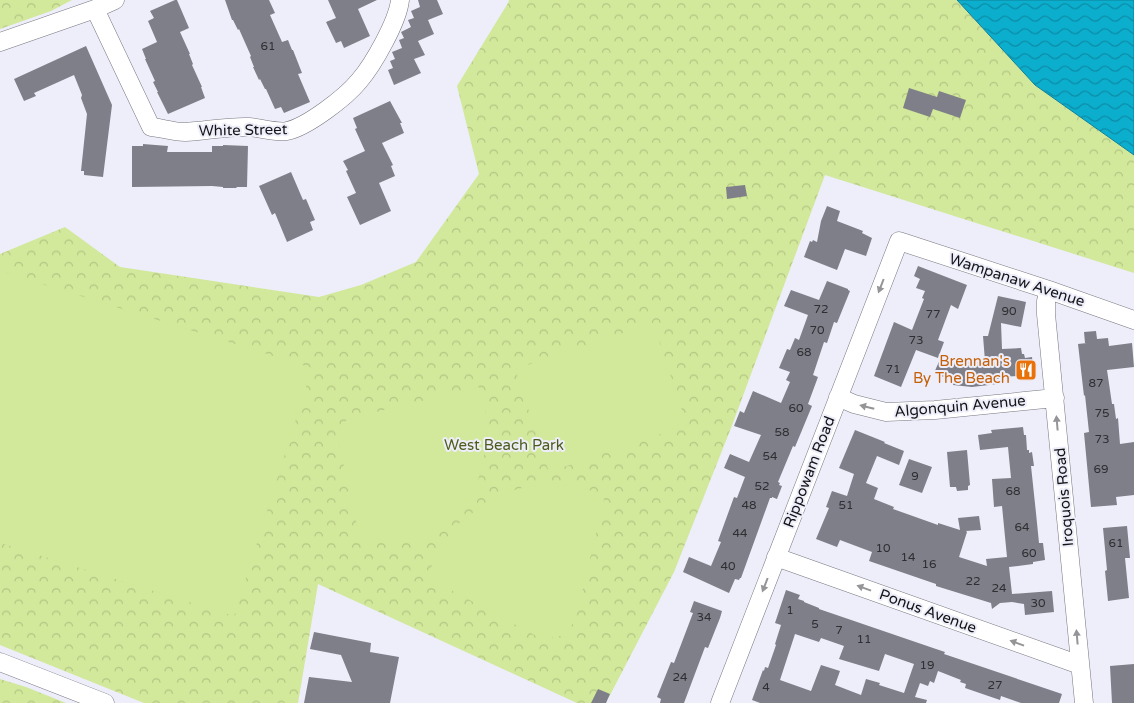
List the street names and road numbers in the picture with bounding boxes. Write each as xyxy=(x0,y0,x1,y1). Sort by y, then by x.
street label: White Street xyxy=(198,120,288,140)
street label: Wampanaw Avenue xyxy=(947,250,1087,310)
street label: Algonquin Avenue xyxy=(894,391,1026,421)
street label: Rippowam Road xyxy=(779,414,839,530)
street label: Iroquois Road xyxy=(1051,447,1077,547)
street label: Ponus Avenue xyxy=(877,585,979,637)

